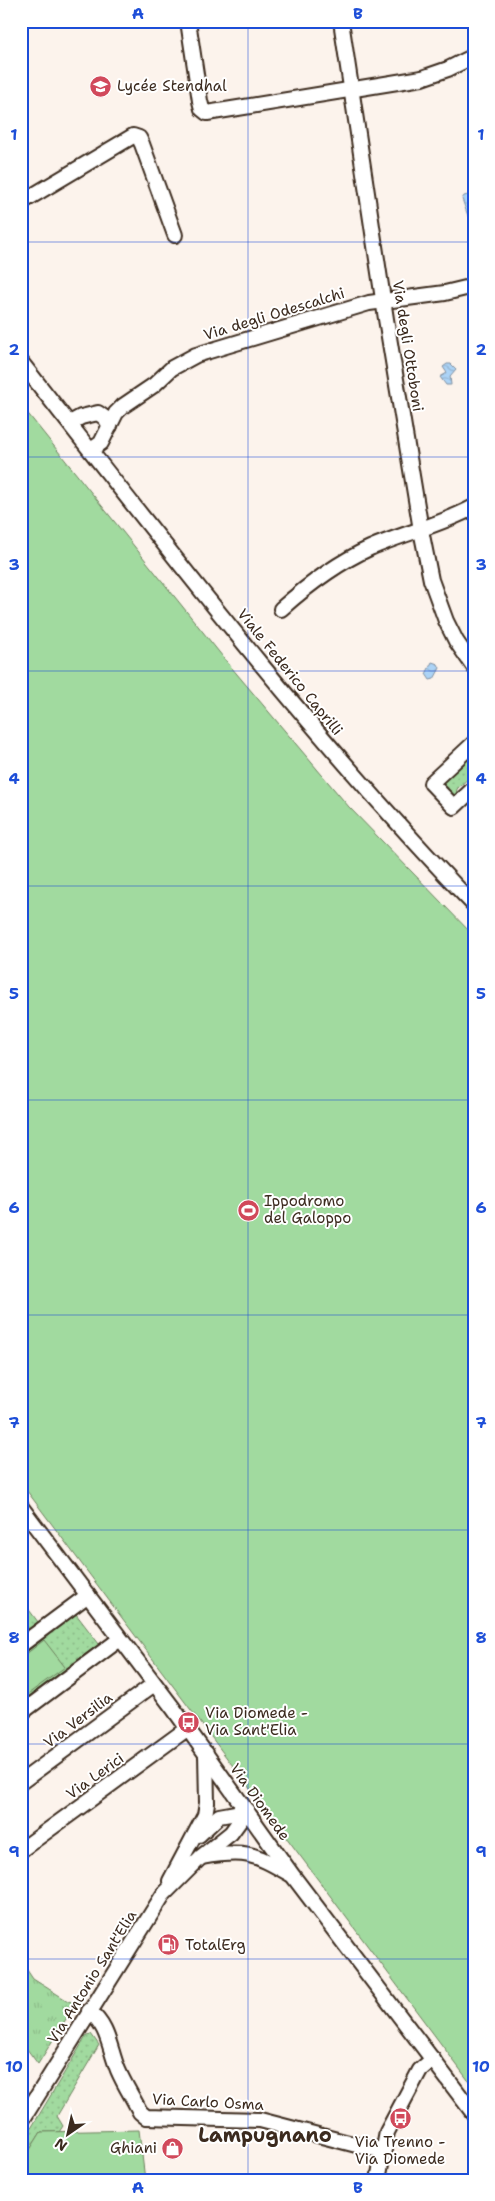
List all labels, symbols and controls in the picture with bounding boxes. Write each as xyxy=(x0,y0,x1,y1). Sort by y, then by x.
text: A xyxy=(132,3,144,24)
text: B xyxy=(353,3,363,24)
school or university icon: Lycée Stendhal xyxy=(89,74,113,98)
place label: Lycée Stendhal xyxy=(117,76,227,96)
text: 1 xyxy=(10,124,18,145)
text: 1 xyxy=(477,124,485,145)
street label: Via degli Ottoboni xyxy=(388,279,428,413)
street label: Via degli Odescalchi xyxy=(201,283,347,345)
text: 2 xyxy=(8,339,20,360)
text: 2 xyxy=(475,339,487,360)
text: 3 xyxy=(8,554,20,575)
text: 3 xyxy=(475,554,487,575)
street label: Viale Federico Caprilli xyxy=(233,604,347,740)
text: 4 xyxy=(8,768,20,789)
text: 4 xyxy=(475,768,487,789)
text: 5 xyxy=(9,983,19,1004)
text: 5 xyxy=(476,983,486,1004)
place label: Ippodromo del Galoppo xyxy=(264,1191,351,1228)
text: 6 xyxy=(8,1197,20,1218)
text: 6 xyxy=(475,1197,487,1218)
sports icon: Ippodromo del Galoppo xyxy=(236,1198,260,1222)
text: 7 xyxy=(8,1412,20,1433)
text: 7 xyxy=(475,1412,487,1433)
text: 8 xyxy=(8,1627,20,1648)
text: 8 xyxy=(475,1627,487,1648)
street label: Via Versilia xyxy=(40,1687,117,1752)
place label: Via Diomede - Via Sant'Elia xyxy=(205,1703,308,1740)
bus stop icon: Via Diomede - Via Sant'Elia xyxy=(177,1710,201,1734)
street label: Via Lerici xyxy=(62,1748,128,1804)
street label: Via Diomede xyxy=(225,1759,295,1845)
text: 9 xyxy=(8,1841,20,1862)
text: 9 xyxy=(475,1841,487,1862)
street label: Via Antonio Sant'Elia xyxy=(43,1906,142,2047)
fuel station icon: TotalErg xyxy=(157,1933,181,1957)
place label: TotalErg xyxy=(185,1935,246,1955)
text: 10 xyxy=(5,2056,23,2077)
text: 10 xyxy=(472,2056,490,2077)
street label: Via Carlo Osma xyxy=(152,2089,265,2115)
bus stop icon: Via Trenno - Via Diomede xyxy=(388,2107,412,2131)
north arrow xyxy=(42,2108,92,2158)
district label: Lampugnano xyxy=(198,2122,332,2148)
place label: Via Trenno - Via Diomede xyxy=(355,2132,445,2169)
text: N xyxy=(51,2134,70,2155)
shop icon: Ghiani xyxy=(161,2136,185,2160)
place label: Ghiani xyxy=(110,2138,157,2158)
text: A xyxy=(132,2177,144,2198)
text: B xyxy=(353,2177,363,2198)

